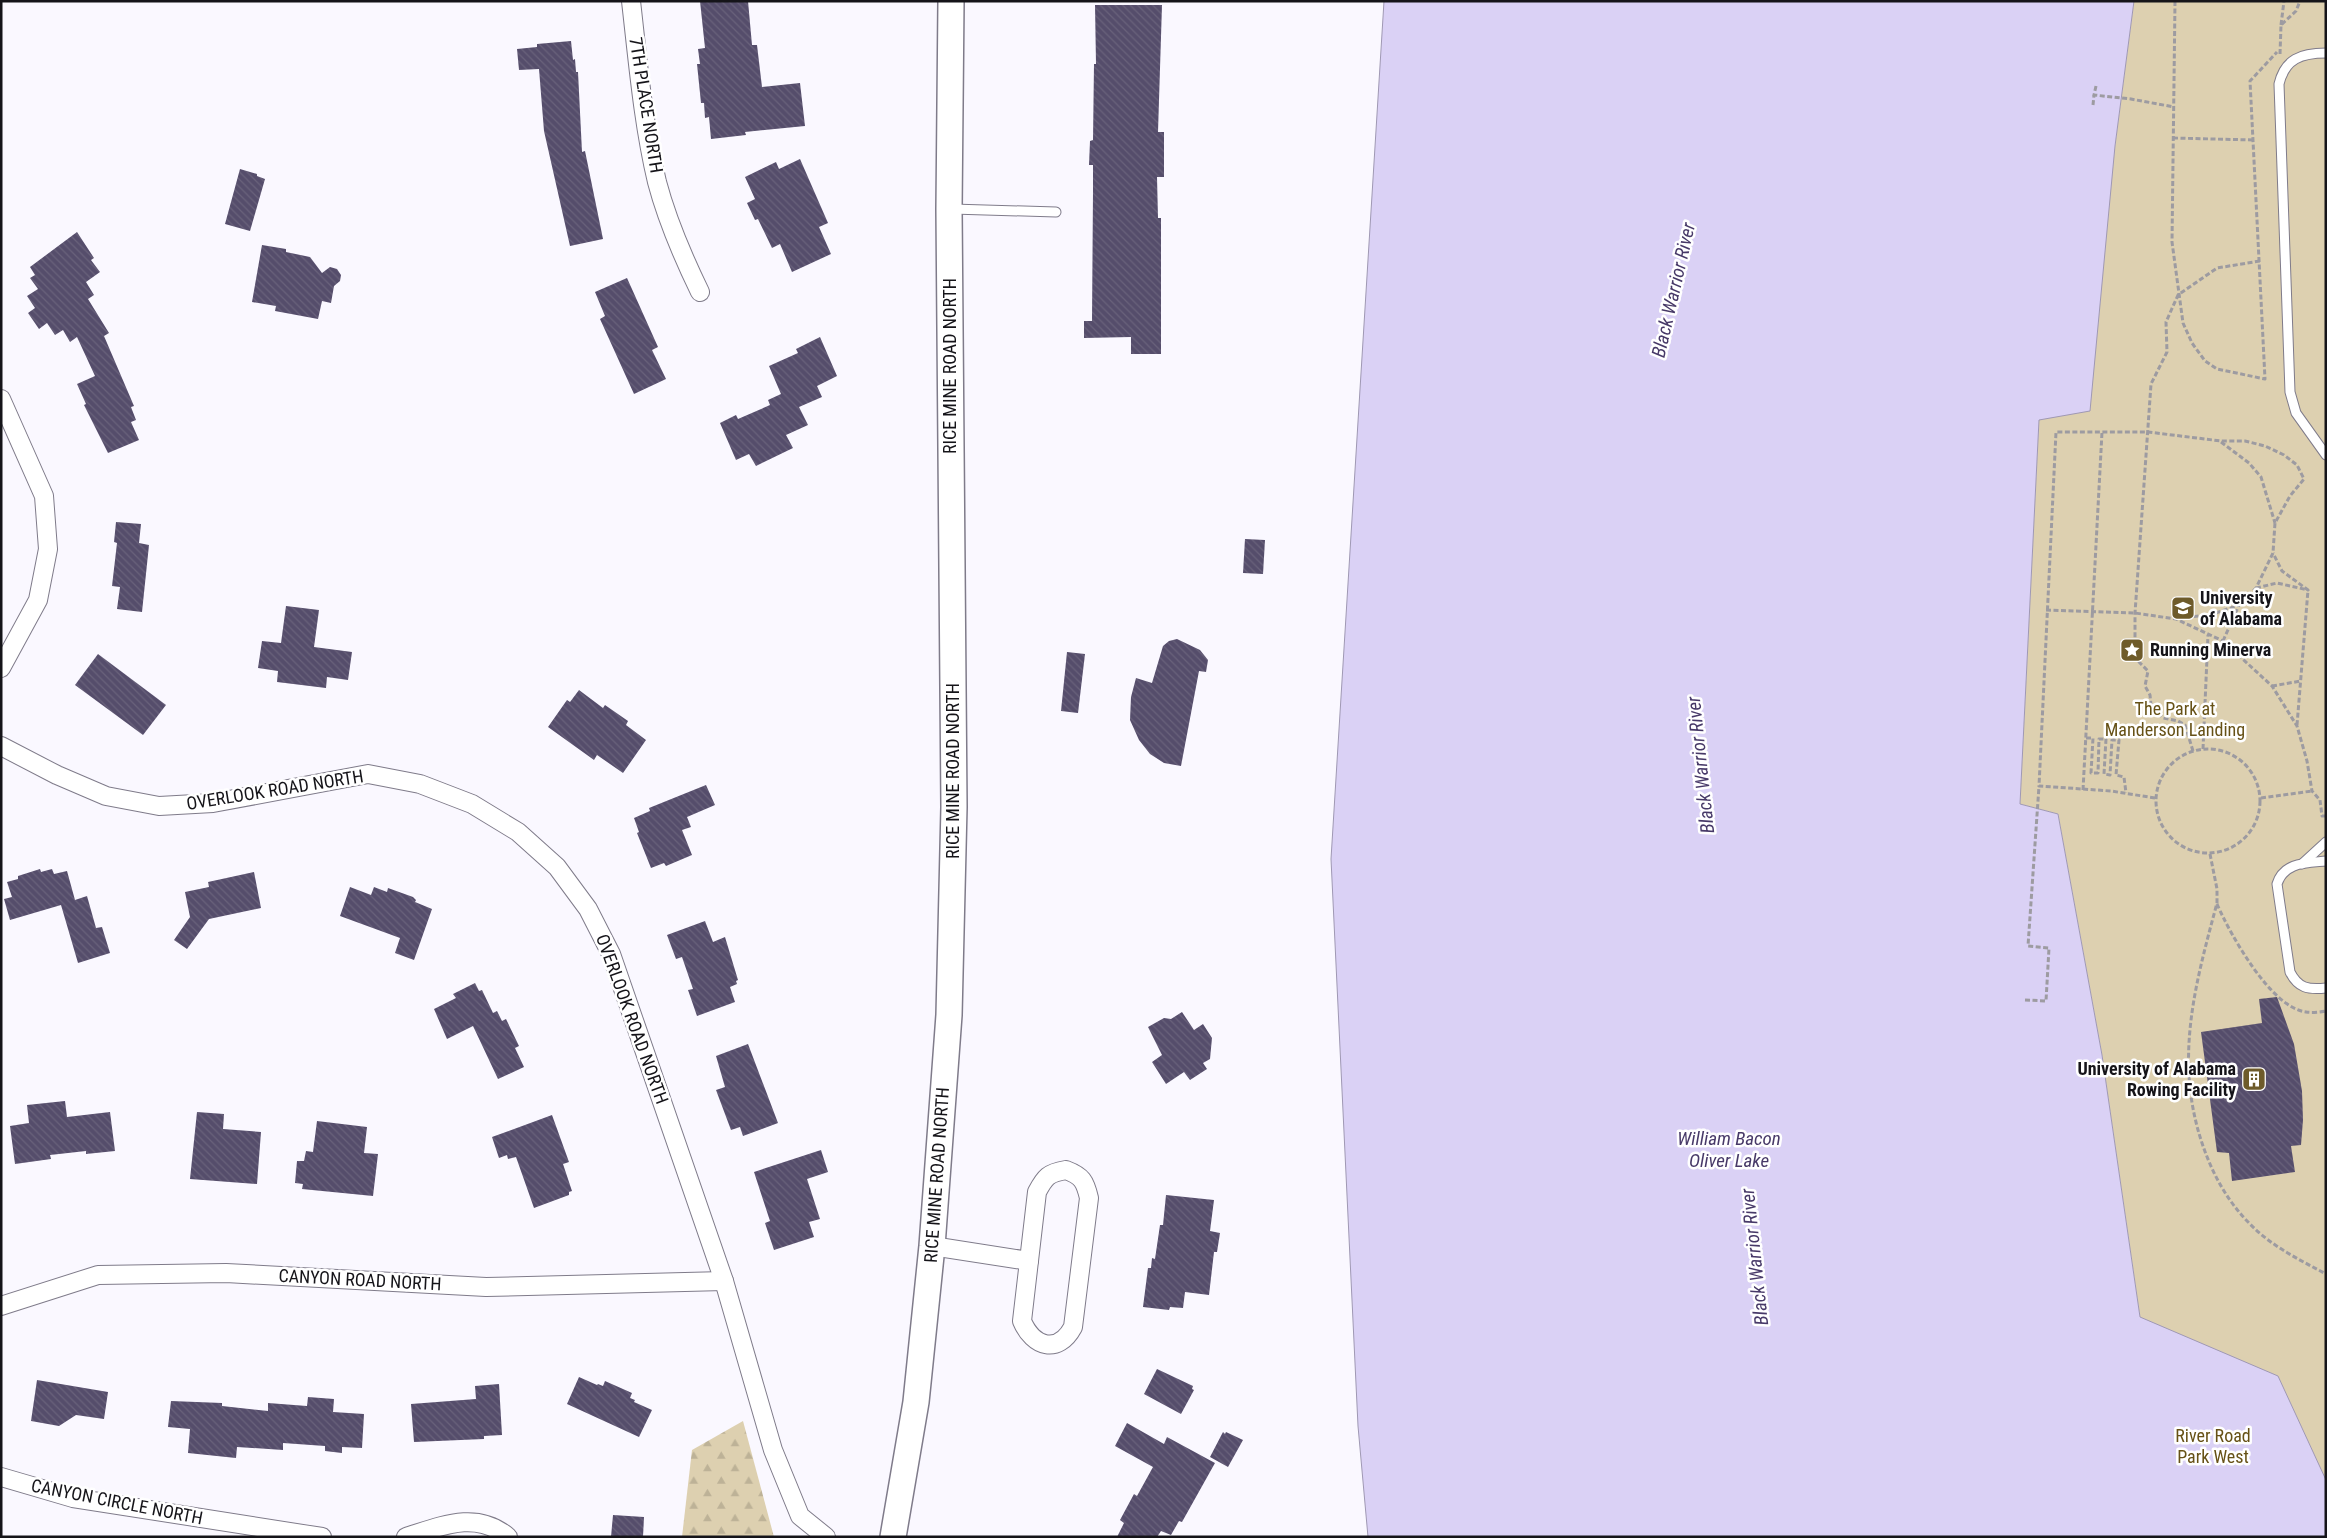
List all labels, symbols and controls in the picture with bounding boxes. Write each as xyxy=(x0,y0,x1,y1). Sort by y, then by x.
street label: 7TH PLACE NORTH xyxy=(625,36,668,174)
water label: Black Warrior River xyxy=(1647,220,1700,360)
street label: RICE MINE ROAD NORTH xyxy=(939,278,960,454)
place label: University of Alabama xyxy=(2200,587,2282,629)
school or university icon: University of Alabama xyxy=(2170,595,2196,621)
place icon: Running Minerva xyxy=(2119,637,2145,663)
place label: Running Minerva xyxy=(2150,639,2271,660)
street label: RICE MINE ROAD NORTH xyxy=(942,683,963,859)
water label: Black Warrior River xyxy=(1682,695,1719,835)
park label: The Park at Manderson Landing xyxy=(2105,698,2245,740)
street label: OVERLOOK ROAD NORTH xyxy=(185,765,365,814)
street label: OVERLOOK ROAD NORTH xyxy=(592,931,673,1107)
place label: University of Alabama Rowing Facility xyxy=(2077,1058,2236,1100)
building icon: University of Alabama Rowing Facility xyxy=(2241,1066,2267,1092)
street label: RICE MINE ROAD NORTH xyxy=(920,1086,953,1263)
water label: William Bacon Oliver Lake xyxy=(1677,1127,1781,1172)
water label: Black Warrior River xyxy=(1736,1187,1773,1327)
street label: CANYON ROAD NORTH xyxy=(278,1265,442,1294)
park label: River Road Park West xyxy=(2175,1425,2251,1467)
street label: CANYON CIRCLE NORTH xyxy=(30,1475,205,1528)

